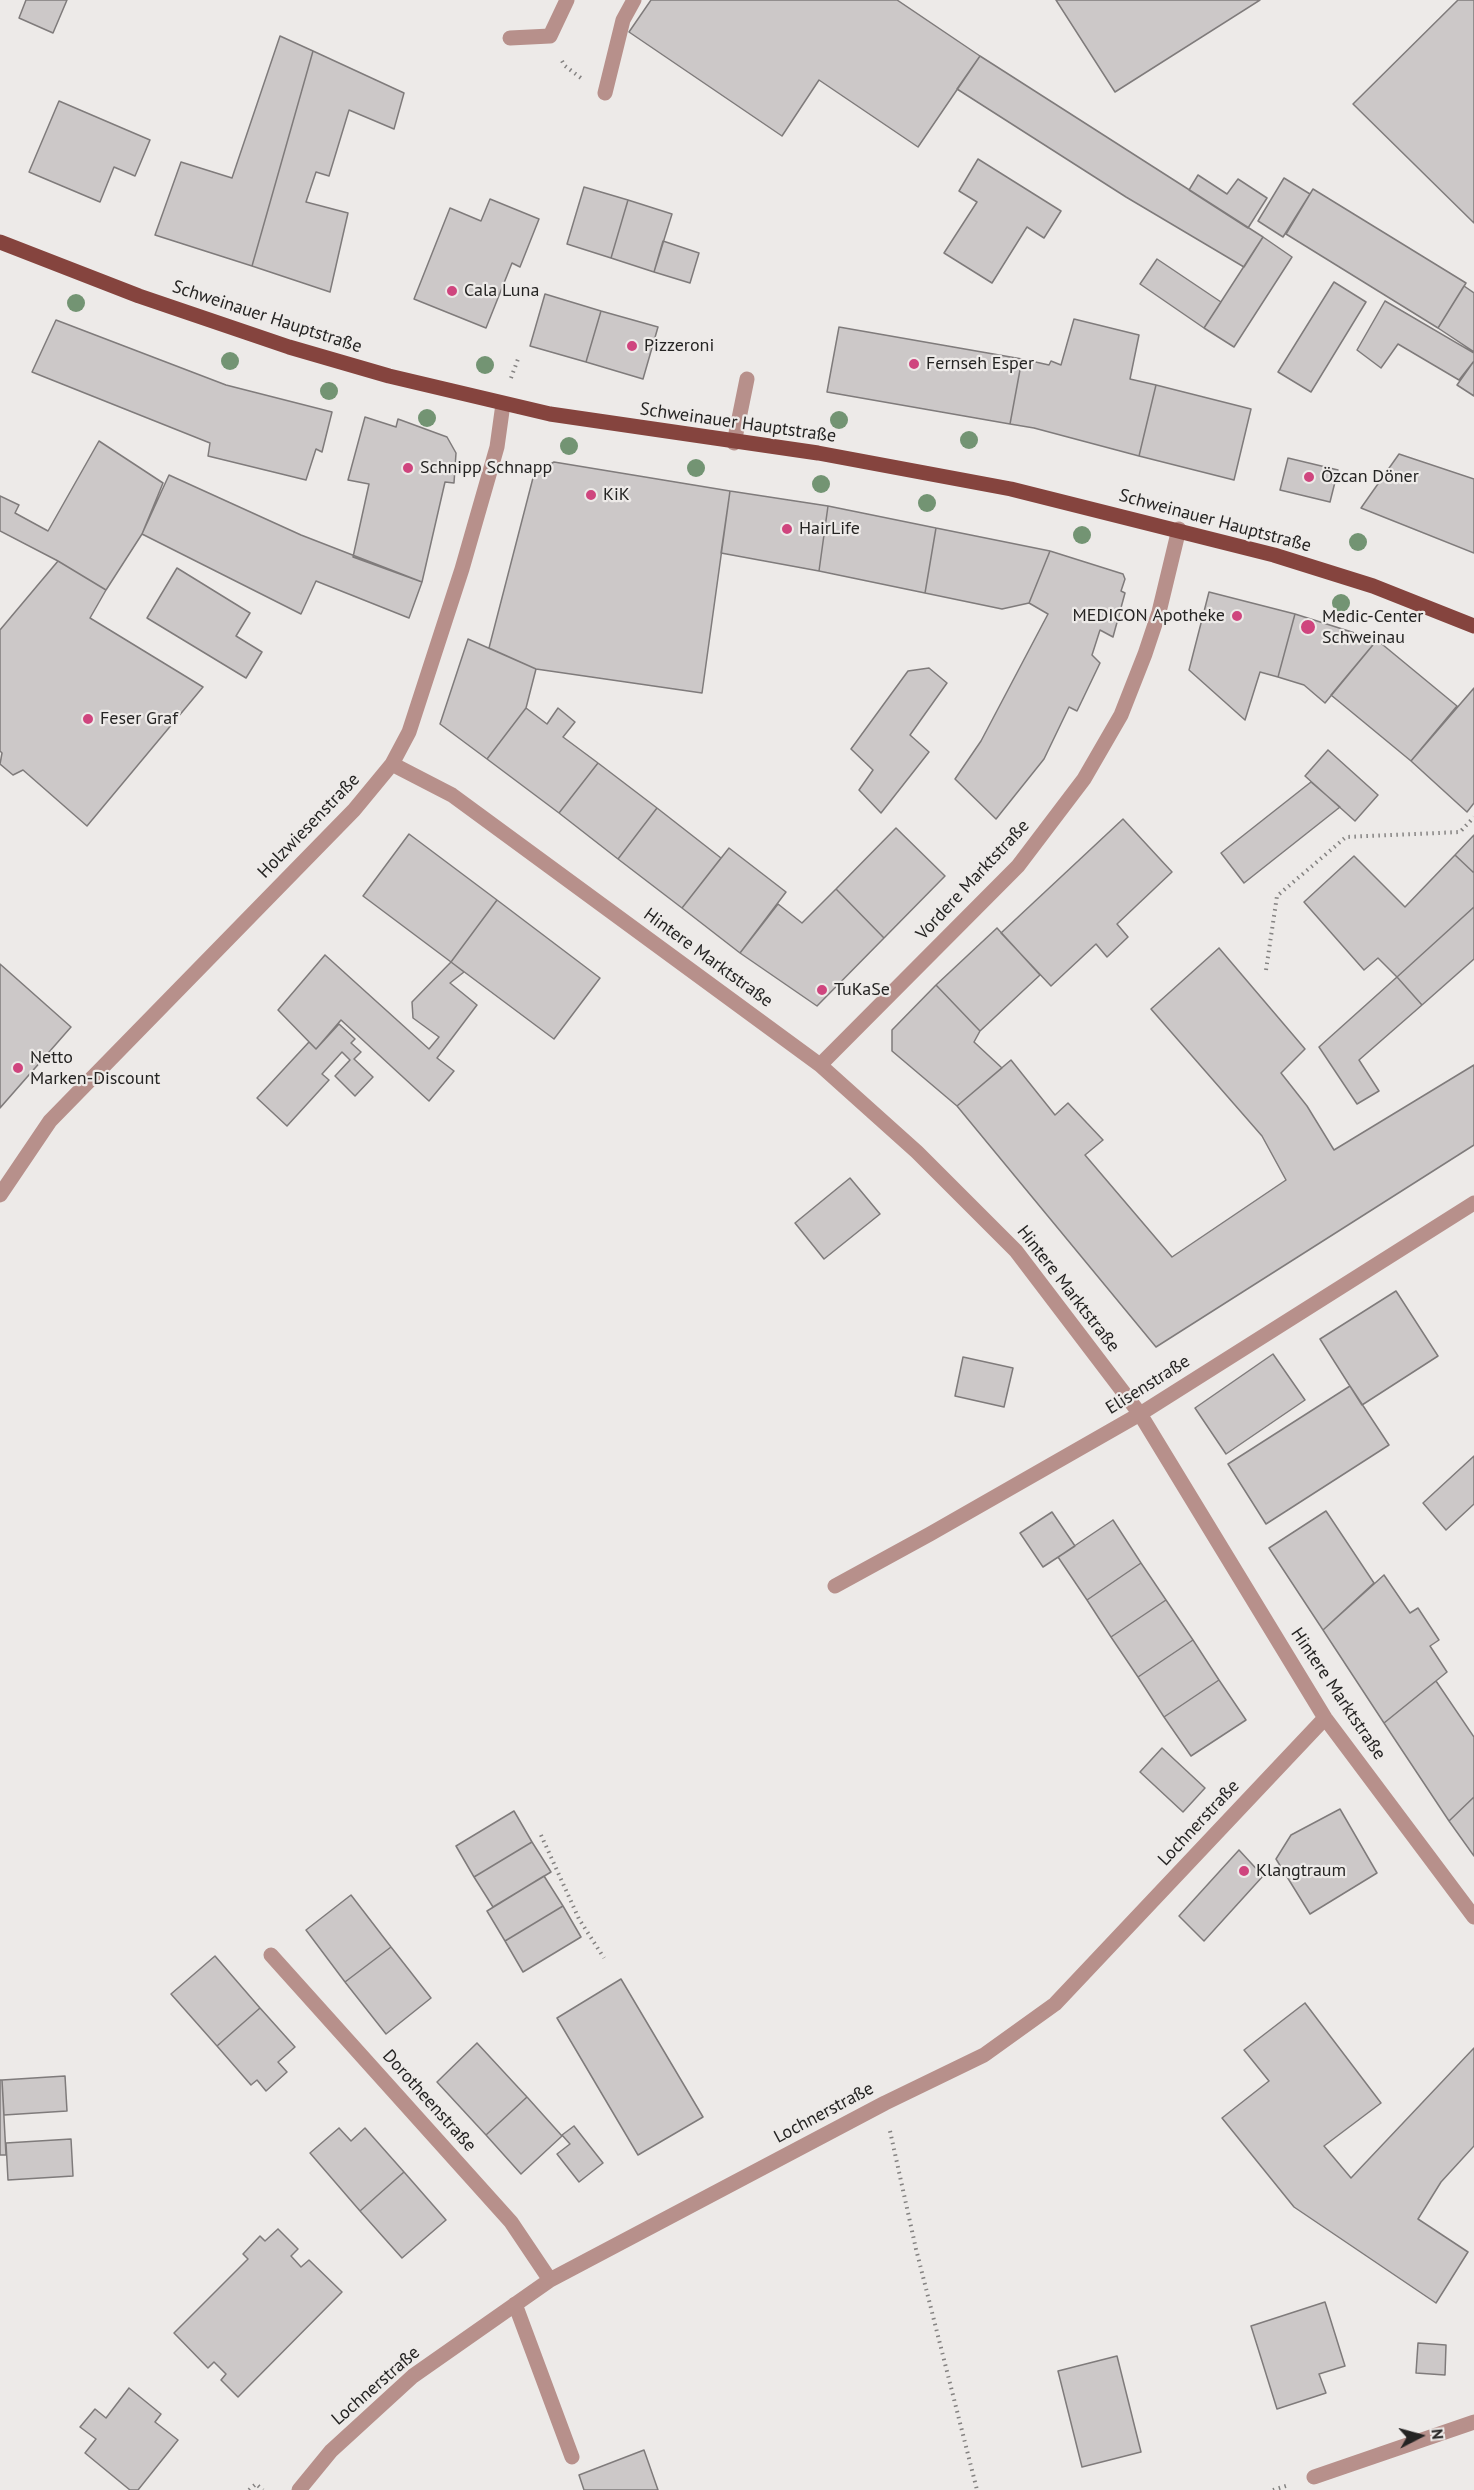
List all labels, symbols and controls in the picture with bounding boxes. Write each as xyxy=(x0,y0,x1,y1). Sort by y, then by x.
street label: Schweinauer Hauptstraße xyxy=(169,276,365,358)
place label: Cala Luna xyxy=(464,280,539,302)
marker: Cala Luna xyxy=(445,284,459,298)
place label: Pizzeroni xyxy=(644,335,714,357)
marker: Pizzeroni xyxy=(625,339,639,353)
place label: Fernseh Esper xyxy=(926,353,1034,375)
marker: Fernseh Esper xyxy=(907,357,921,371)
street label: Schweinauer Hauptstraße xyxy=(638,399,838,447)
place label: Schnipp Schnapp xyxy=(420,457,552,479)
marker: Schnipp Schnapp xyxy=(401,461,415,475)
place label: Özcan Döner xyxy=(1321,466,1419,488)
marker: Özcan Döner xyxy=(1302,470,1316,484)
place label: KiK xyxy=(603,484,630,506)
street label: Schweinauer Hauptstraße xyxy=(1116,485,1314,557)
marker: KiK xyxy=(584,488,598,502)
place label: HairLife xyxy=(799,518,860,540)
marker: HairLife xyxy=(780,522,794,536)
place label: MEDICON Apotheke xyxy=(1073,605,1225,627)
place label: Medic-Center Schweinau xyxy=(1322,606,1423,648)
marker: MEDICON Apotheke xyxy=(1230,609,1244,623)
marker: Medic-Center Schweinau xyxy=(1299,618,1317,636)
place label: Feser Graf xyxy=(100,708,178,730)
marker: Feser Graf xyxy=(81,712,95,726)
street label: Holzwiesenstraße xyxy=(254,769,364,883)
street label: Vordere Marktstraße xyxy=(912,815,1034,945)
street label: Hintere Marktstraße xyxy=(639,904,777,1012)
place label: TuKaSe xyxy=(834,979,890,1001)
marker: TuKaSe xyxy=(815,983,829,997)
place label: Netto Marken-Discount xyxy=(30,1047,160,1090)
marker: Netto Marken-Discount xyxy=(11,1061,25,1075)
street label: Hintere Marktstraße xyxy=(1012,1222,1124,1356)
street label: Elisenstraße xyxy=(1102,1351,1194,1419)
street label: Hintere Marktstraße xyxy=(1286,1624,1390,1764)
street label: Lochnerstraße xyxy=(1154,1776,1244,1870)
place label: Klangtraum xyxy=(1256,1860,1346,1882)
marker: Klangtraum xyxy=(1237,1864,1251,1878)
street label: Dorotheenstraße xyxy=(378,2046,480,2156)
street label: Lochnerstraße xyxy=(771,2078,877,2148)
street label: Lochnerstraße xyxy=(328,2342,424,2430)
north arrow xyxy=(1390,2406,1450,2466)
text: N xyxy=(1427,2428,1448,2440)

